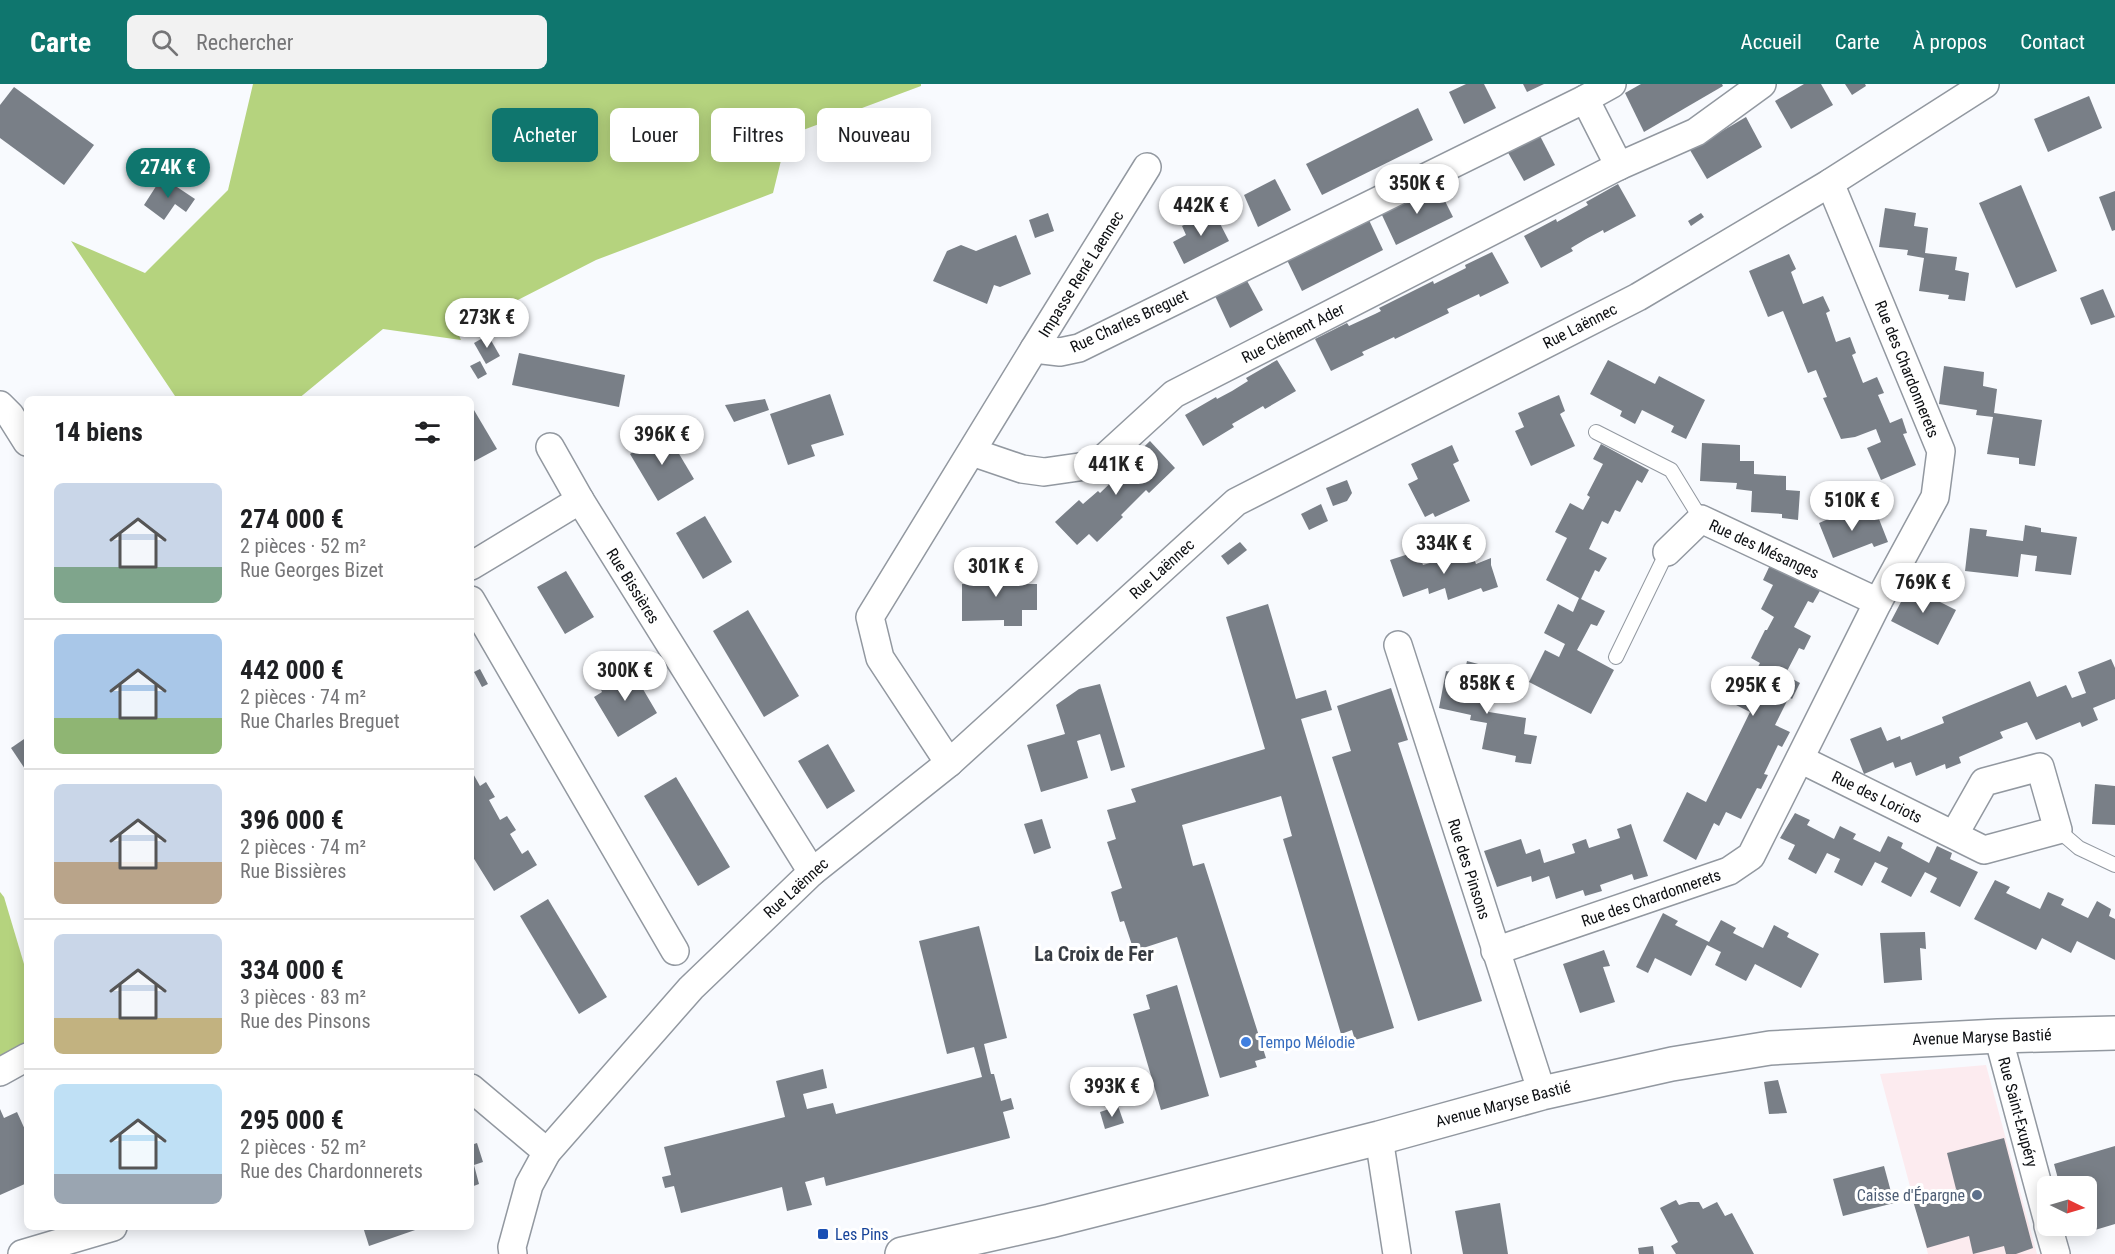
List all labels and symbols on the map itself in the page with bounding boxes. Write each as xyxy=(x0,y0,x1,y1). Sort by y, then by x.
pin: 274K € xyxy=(119,148,217,199)
pin: 350K € xyxy=(1368,164,1466,215)
pin: 442K € xyxy=(1152,186,1250,237)
street label: Impasse René Laennec xyxy=(1034,207,1128,341)
street label: Rue Charles Breguet xyxy=(1067,285,1191,357)
pin: 273K € xyxy=(438,298,536,349)
street label: Rue des Chardonnerets xyxy=(1871,298,1943,440)
street label: Rue Clément Ader xyxy=(1238,299,1348,367)
street label: Rue Laënnec xyxy=(1540,299,1620,353)
pin: 396K € xyxy=(613,415,711,466)
pin: 441K € xyxy=(1067,445,1165,496)
pin: 510K € xyxy=(1803,481,1901,532)
street label: Rue des Mésanges xyxy=(1706,515,1822,583)
pin: 334K € xyxy=(1395,524,1493,575)
street label: Rue Laënnec xyxy=(1126,535,1198,603)
street label: Rue Bissières xyxy=(602,545,664,627)
pin: 301K € xyxy=(947,547,1045,598)
pin: 769K € xyxy=(1874,563,1972,614)
pin: 300K € xyxy=(576,651,674,702)
pin: 858K € xyxy=(1438,664,1536,715)
pin: 295K € xyxy=(1704,666,1802,717)
street label: Rue des Loriots xyxy=(1829,767,1925,827)
street label: Rue des Pinsons xyxy=(1444,816,1494,922)
street label: Rue Laënnec xyxy=(760,854,832,922)
street label: Rue des Chardonnerets xyxy=(1579,865,1723,931)
district label: La Croix de Fer xyxy=(1034,942,1154,966)
street label: Avenue Maryse Bastié xyxy=(1912,1025,2052,1049)
place label: Tempo Mélodie xyxy=(1258,1033,1355,1052)
marker: Tempo Mélodie xyxy=(1239,1035,1253,1049)
street label: Rue Saint-Exupéry xyxy=(1994,1055,2042,1169)
pin: 393K € xyxy=(1063,1067,1161,1118)
street label: Avenue Maryse Bastié xyxy=(1433,1077,1573,1131)
north arrow xyxy=(2037,1176,2097,1236)
place label: Caisse d'Épargne xyxy=(1857,1186,1965,1205)
marker: Caisse d'Épargne xyxy=(1970,1188,1984,1202)
place label: Les Pins xyxy=(835,1225,889,1244)
marker: Les Pins xyxy=(816,1227,830,1241)

